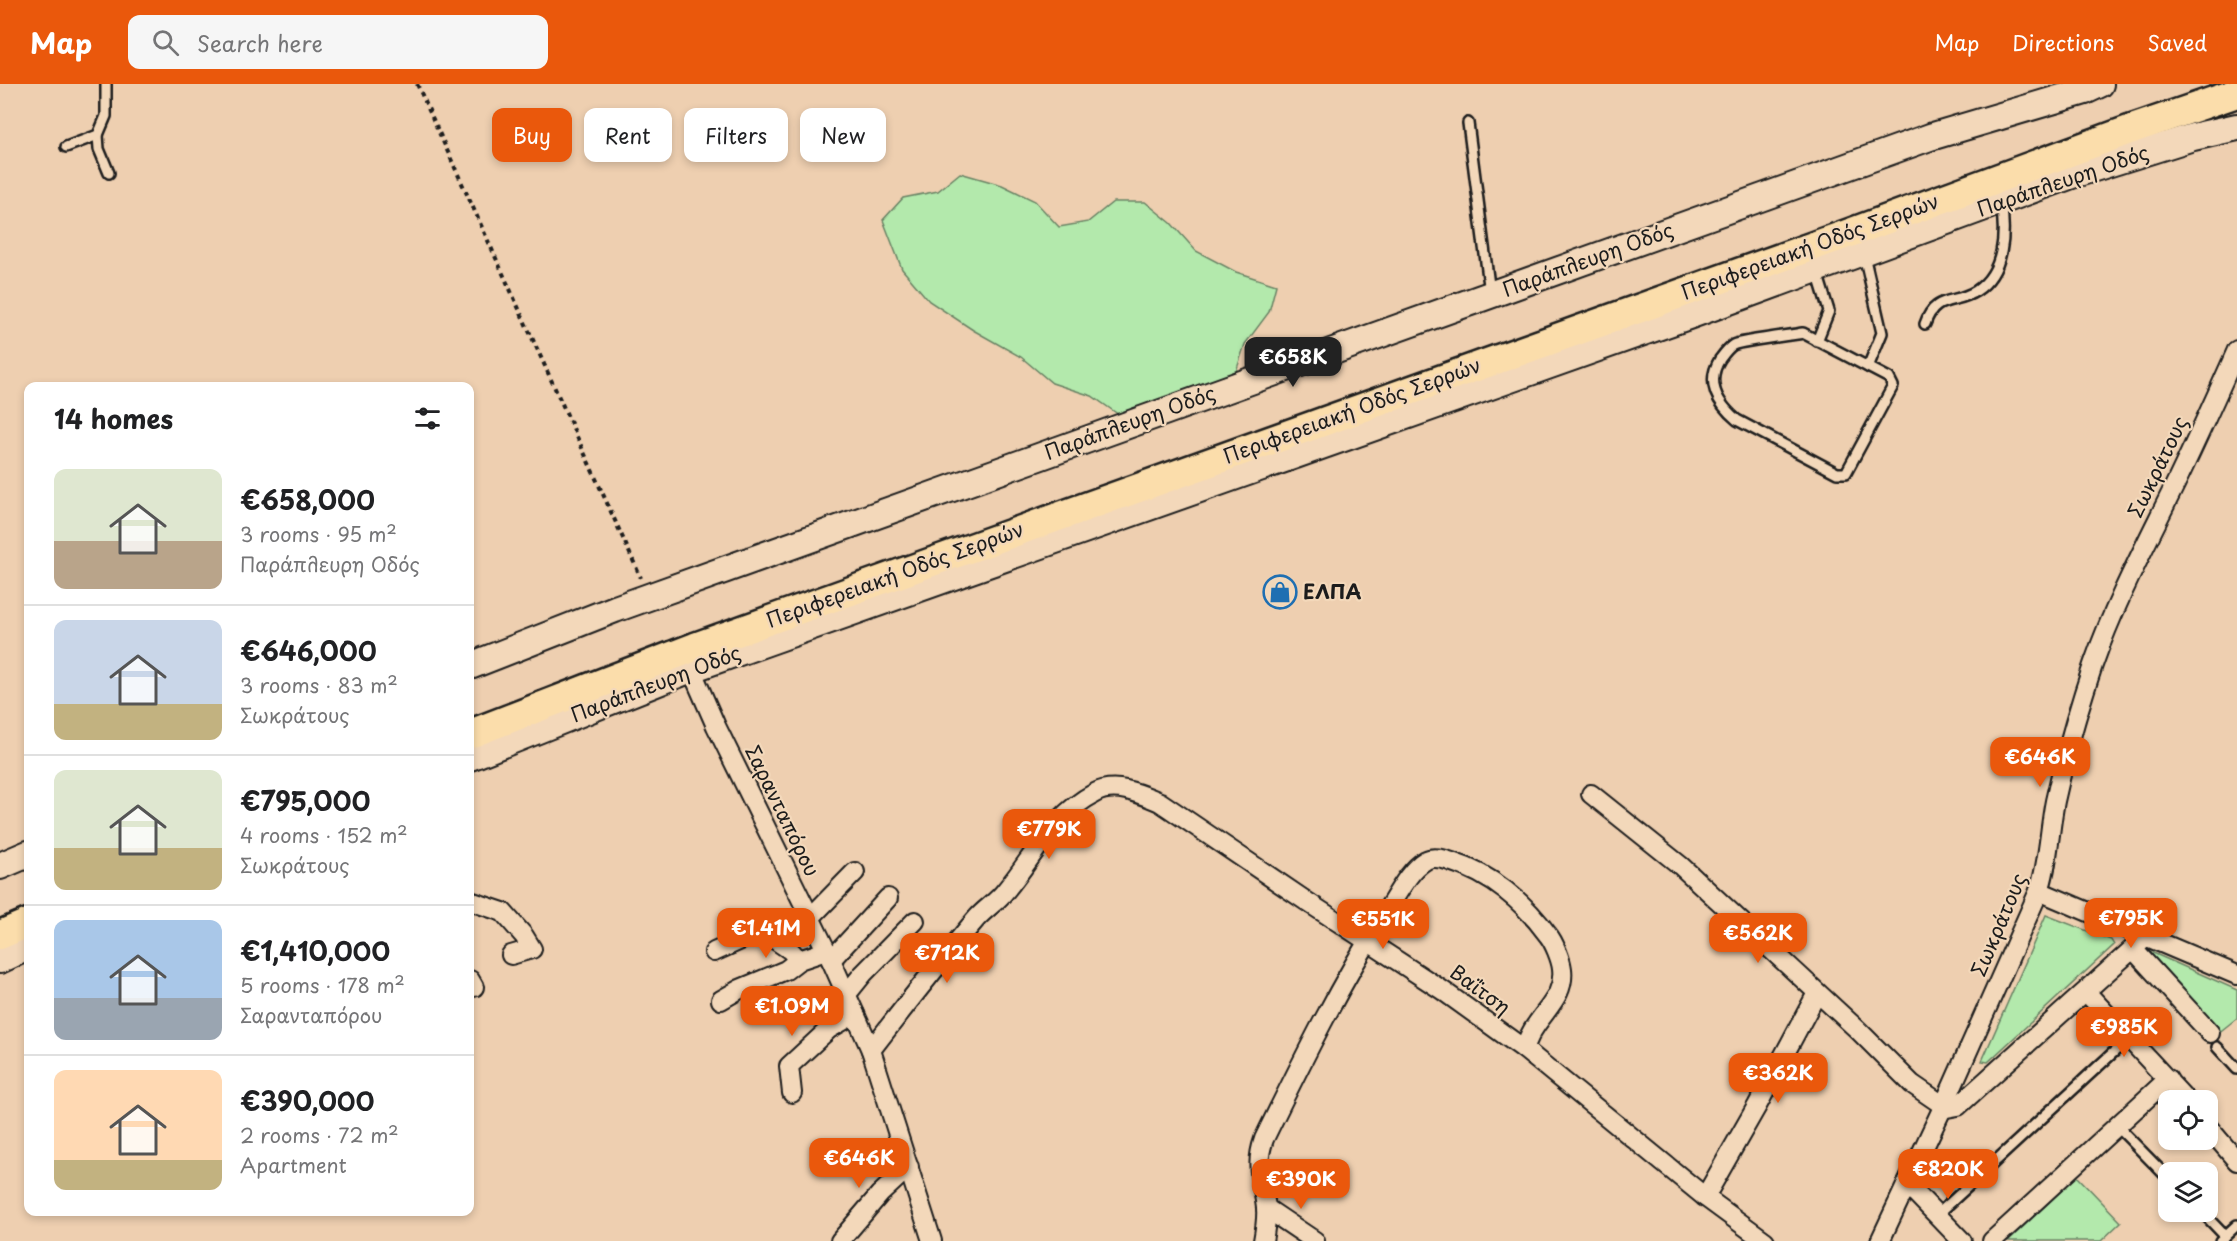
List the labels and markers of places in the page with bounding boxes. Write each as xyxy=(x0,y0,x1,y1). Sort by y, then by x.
pin: €658K xyxy=(1251,337,1335,388)
shop icon: ΕΛΠΑ xyxy=(1262,574,1298,610)
place label: ΕΛΠΑ xyxy=(1303,576,1362,606)
pin: €646K xyxy=(1998,737,2082,788)
pin: €779K xyxy=(1007,809,1091,860)
pin: €795K xyxy=(2089,898,2173,949)
pin: €551K xyxy=(1341,899,1425,950)
pin: €1.41M xyxy=(717,908,815,959)
pin: €562K xyxy=(1716,913,1800,964)
pin: €712K xyxy=(905,933,989,984)
pin: €1.09M xyxy=(743,986,841,1037)
pin: €985K xyxy=(2082,1007,2166,1058)
pin: €362K xyxy=(1736,1053,1820,1104)
pin: €646K xyxy=(817,1138,901,1189)
pin: €820K xyxy=(1906,1149,1990,1200)
pin: €390K xyxy=(1259,1159,1343,1210)

